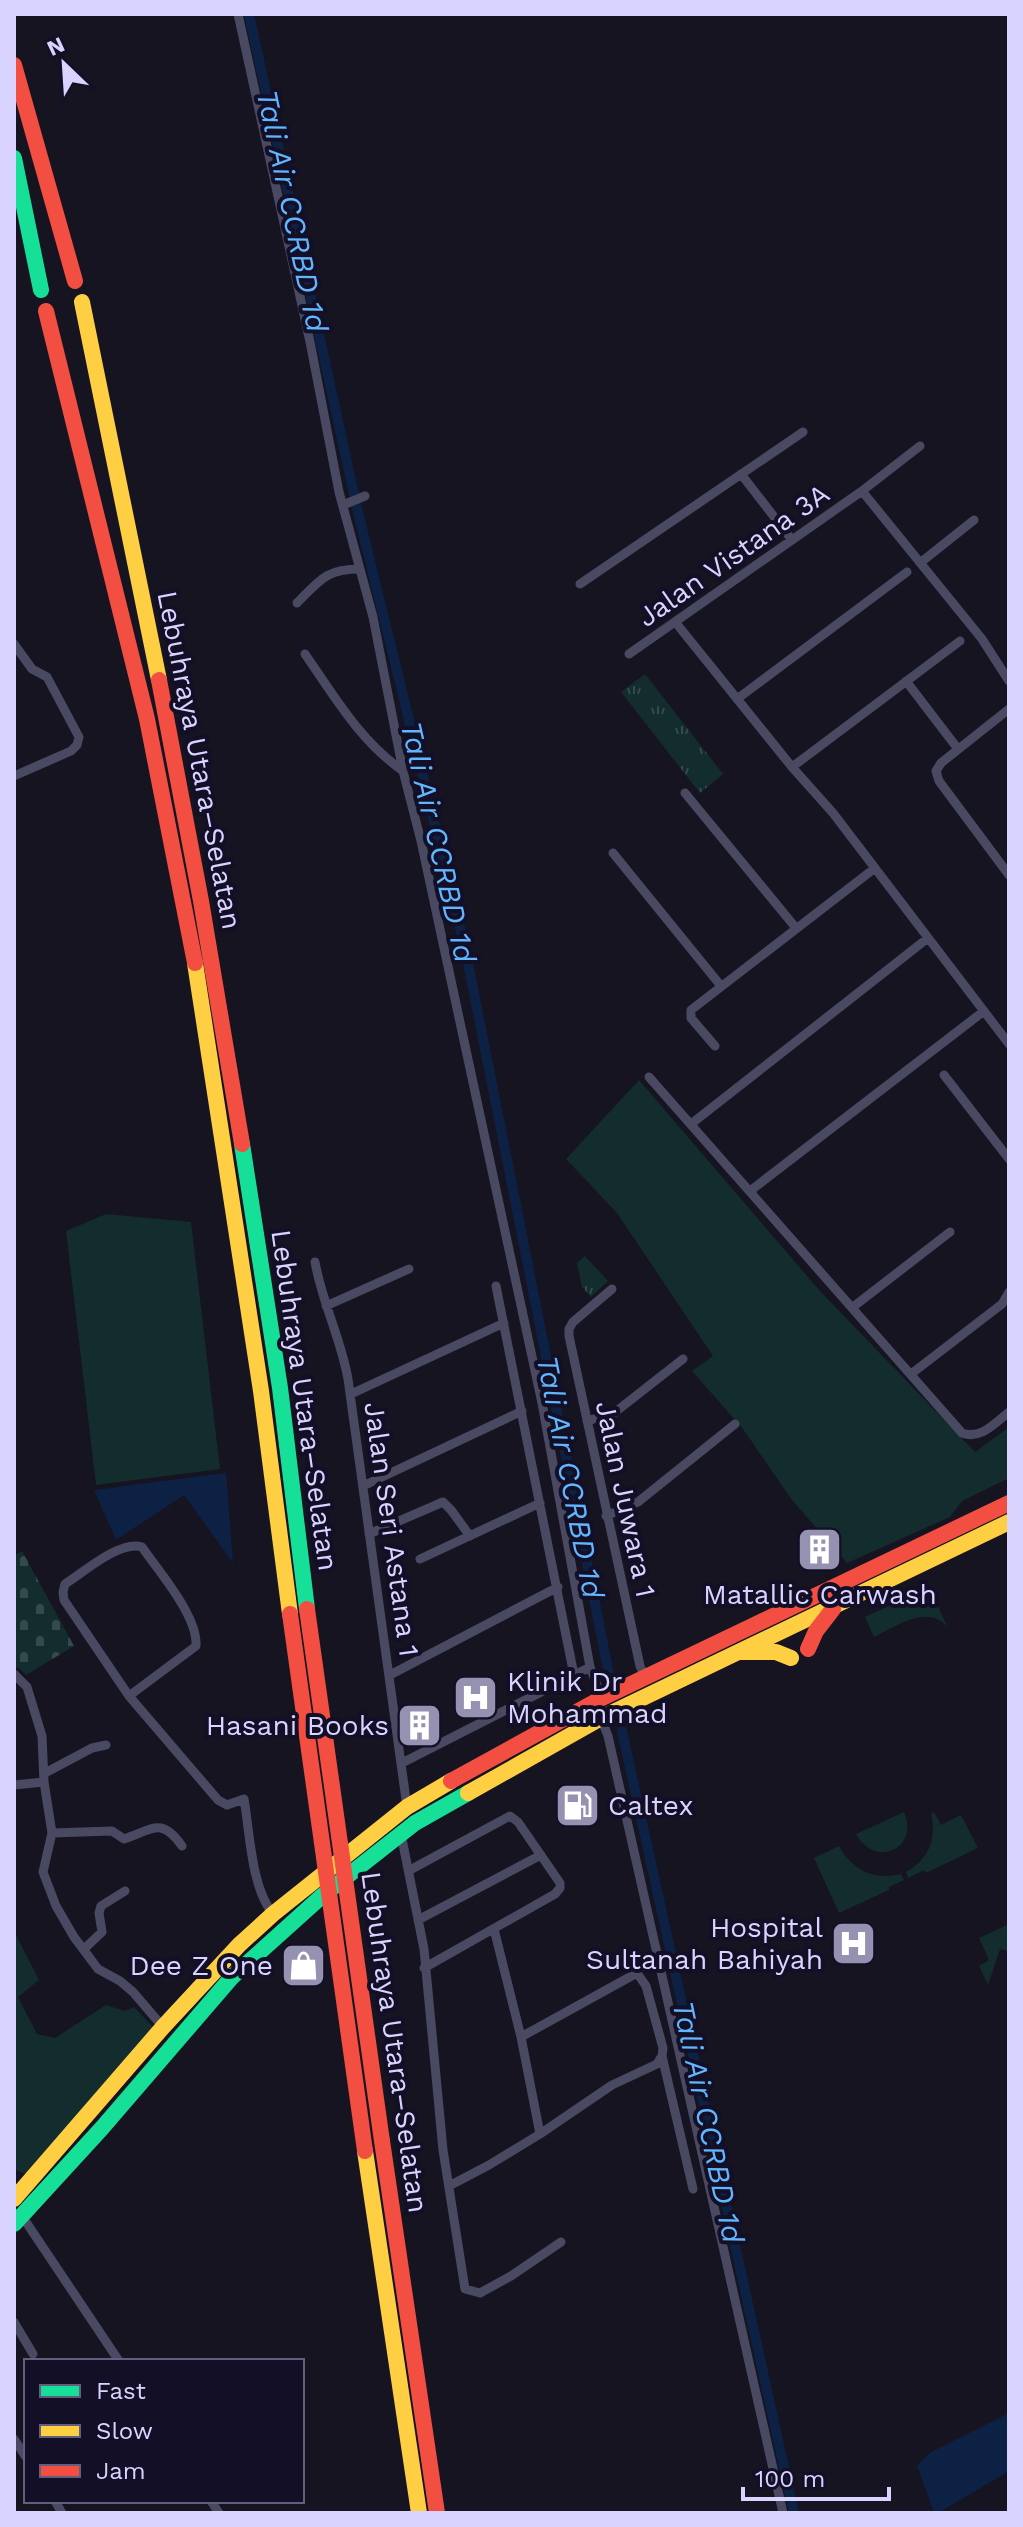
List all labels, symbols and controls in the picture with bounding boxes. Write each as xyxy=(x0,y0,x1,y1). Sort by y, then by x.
north arrow xyxy=(24,24,104,104)
text: N xyxy=(43,32,68,61)
water label: Tali Air CCRBD 1d xyxy=(250,87,336,337)
street label: Jalan Vistana 3A xyxy=(631,477,835,634)
street label: Lebuhraya Utara–Selatan xyxy=(150,588,249,932)
water label: Tali Air CCRBD 1d xyxy=(394,718,484,967)
street label: Lebuhraya Utara–Selatan xyxy=(264,1227,345,1573)
water label: Tali Air CCRBD 1d xyxy=(530,1353,611,1603)
street label: Jalan Juwara 1 xyxy=(589,1398,662,1600)
street label: Jalan Seri Astana 1 xyxy=(357,1400,426,1659)
building icon: Matallic Carwash xyxy=(796,1526,844,1574)
place label: Matallic Carwash xyxy=(703,1578,937,1611)
place label: Klinik Dr Mohammad xyxy=(507,1665,667,1730)
hospital icon: Klinik Dr Mohammad xyxy=(452,1673,500,1721)
building icon: Hasani Books xyxy=(396,1701,444,1749)
place label: Hasani Books xyxy=(206,1709,389,1742)
fuel station icon: Caltex xyxy=(553,1781,601,1829)
place label: Caltex xyxy=(608,1789,693,1822)
street label: Lebuhraya Utara–Selatan xyxy=(354,1869,435,2215)
place label: Hospital Sultanah Bahiyah xyxy=(586,1911,823,1976)
hospital icon: Hospital Sultanah Bahiyah xyxy=(830,1919,878,1967)
shop icon: Dee Z One xyxy=(280,1941,328,1989)
place label: Dee Z One xyxy=(129,1949,273,1982)
water label: Tali Air CCRBD 1d xyxy=(666,1998,752,2248)
legend xyxy=(24,2359,304,2503)
text: Fast xyxy=(96,2377,146,2405)
text: Slow xyxy=(96,2417,153,2445)
scale bar xyxy=(743,2451,889,2501)
text: Jam xyxy=(96,2457,146,2485)
text: 100 m xyxy=(755,2465,825,2493)

